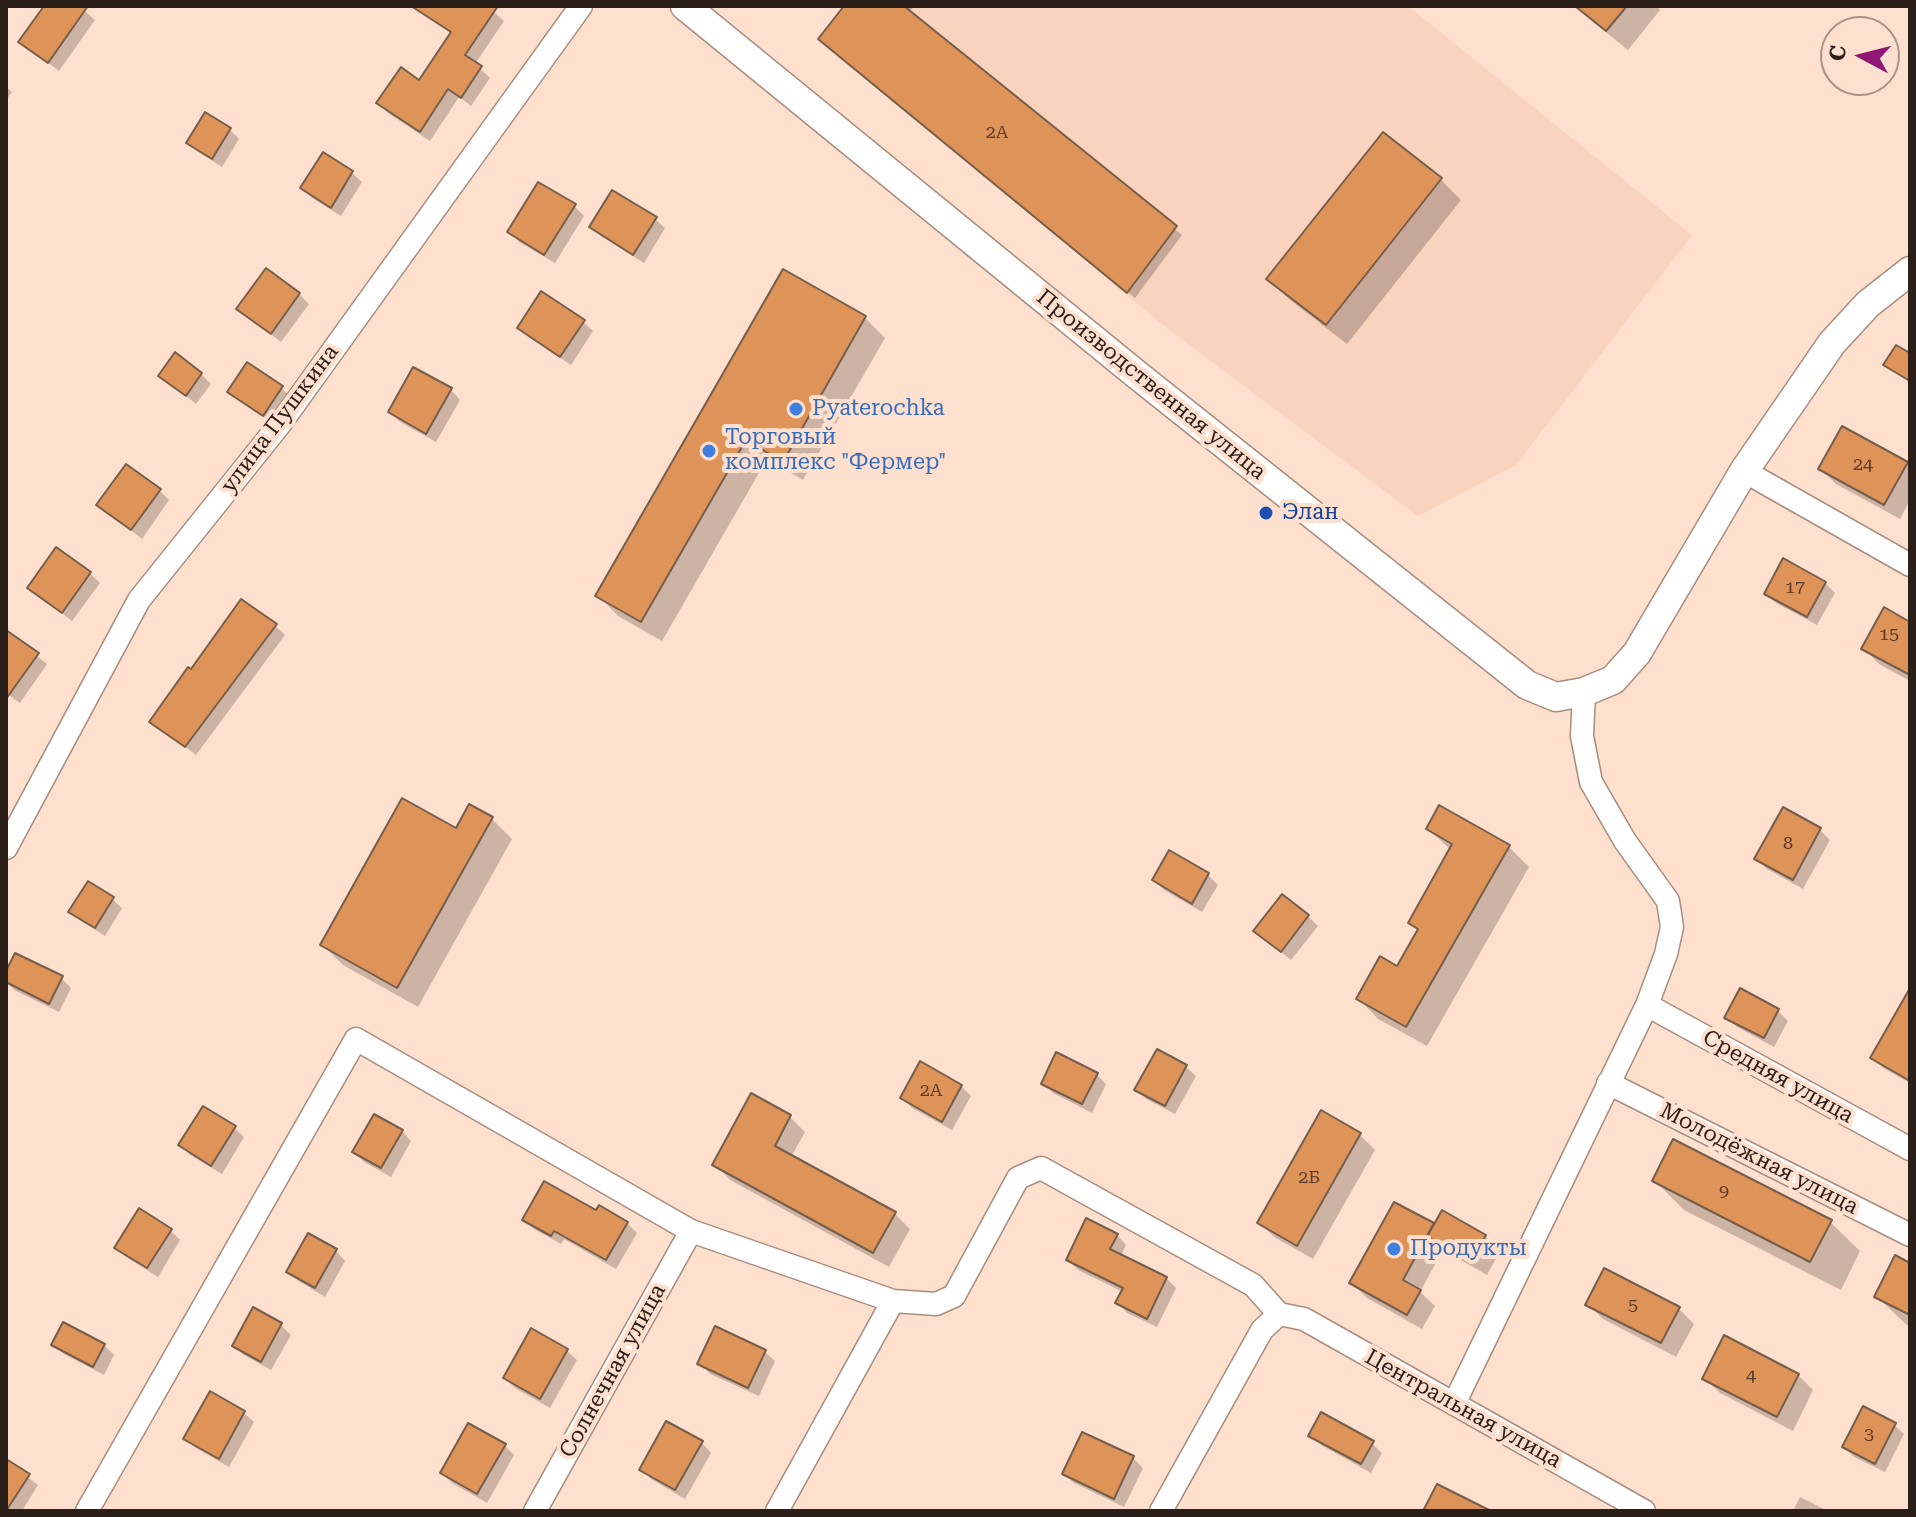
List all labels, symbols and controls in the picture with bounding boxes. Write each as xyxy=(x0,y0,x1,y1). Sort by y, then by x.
north arrow xyxy=(1820,16,1900,96)
text: С xyxy=(1824,44,1851,62)
house number: 2А xyxy=(986,122,1008,144)
street label: Производственная улица xyxy=(1031,284,1271,486)
street label: улица Пушкина xyxy=(216,340,344,498)
place label: Pyaterochka xyxy=(812,396,945,422)
marker: Pyaterochka xyxy=(787,400,805,418)
place label: Торговый комплекс "Фермер" xyxy=(725,425,946,476)
marker: Торговый комплекс "Фермер" xyxy=(700,442,718,460)
house number: 24 xyxy=(1853,454,1873,476)
place label: Элан xyxy=(1282,500,1339,526)
marker: Элан xyxy=(1257,504,1275,522)
house number: 17 xyxy=(1785,577,1805,599)
house number: 15 xyxy=(1879,624,1899,646)
house number: 8 xyxy=(1783,833,1793,855)
street label: Средняя улица xyxy=(1698,1025,1858,1129)
house number: 2А xyxy=(920,1080,942,1102)
street label: Молодёжная улица xyxy=(1655,1098,1863,1220)
house number: 2Б xyxy=(1298,1167,1320,1189)
house number: 9 xyxy=(1719,1181,1729,1203)
place label: Продукты xyxy=(1410,1236,1527,1262)
marker: Продукты xyxy=(1385,1240,1403,1258)
street label: Солнечная улица xyxy=(554,1280,672,1462)
house number: 5 xyxy=(1628,1295,1638,1317)
street label: Центральная улица xyxy=(1360,1344,1566,1474)
house number: 4 xyxy=(1746,1365,1756,1387)
house number: 3 xyxy=(1864,1424,1874,1446)

